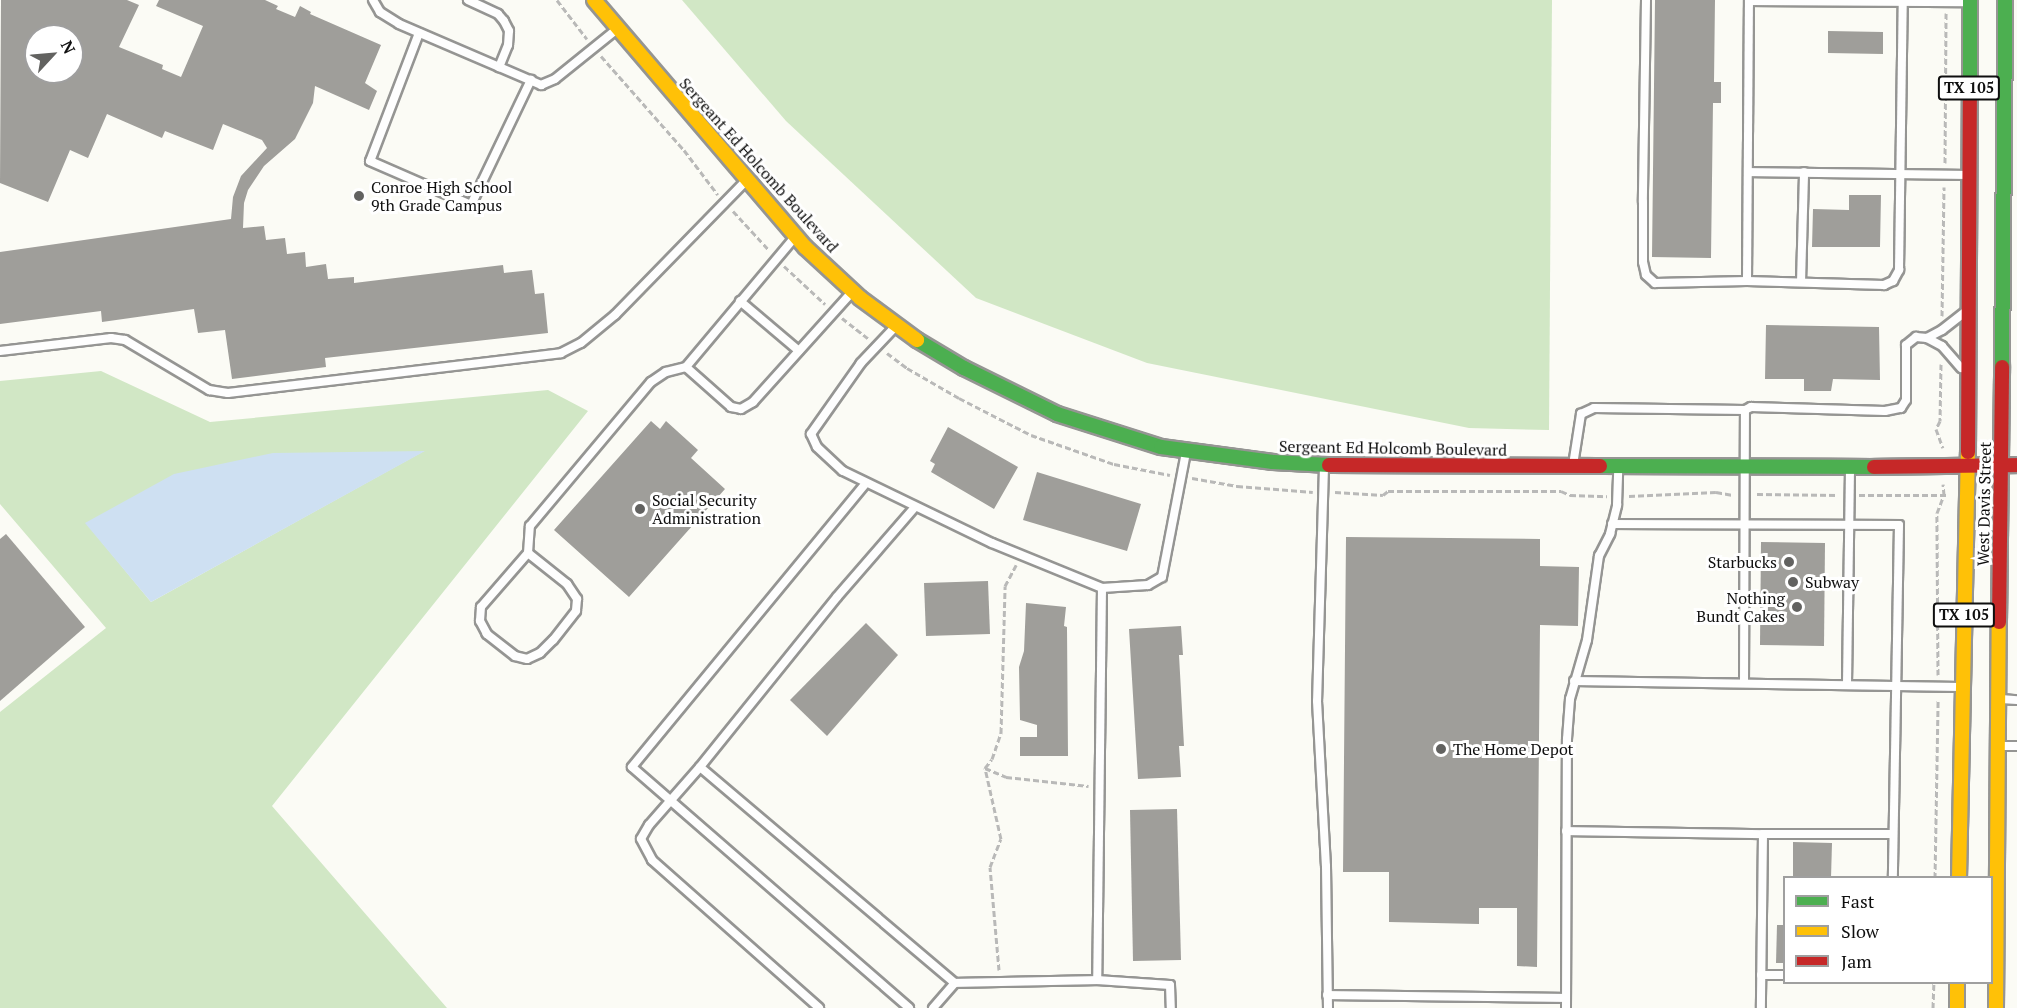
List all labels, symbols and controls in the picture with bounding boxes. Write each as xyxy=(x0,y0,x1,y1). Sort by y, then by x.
north arrow xyxy=(24,24,84,84)
text: N xyxy=(56,37,81,57)
street label: Sergeant Ed Holcomb Boulevard xyxy=(676,74,842,256)
road number: TX 105 xyxy=(1938,76,2000,100)
place label: Conroe High School 9th Grade Campus xyxy=(371,177,512,215)
marker: Conroe High School 9th Grade Campus xyxy=(352,189,366,203)
street label: Sergeant Ed Holcomb Boulevard xyxy=(1279,436,1507,460)
street label: West Davis Street xyxy=(1973,442,1995,566)
place label: Social Security Administration xyxy=(652,490,761,528)
marker: Social Security Administration xyxy=(633,502,647,516)
place label: Starbucks xyxy=(1708,552,1777,572)
marker: Starbucks xyxy=(1782,555,1796,569)
place label: Subway xyxy=(1805,572,1859,592)
marker: Subway xyxy=(1786,575,1800,589)
place label: Nothing Bundt Cakes xyxy=(1696,588,1785,626)
marker: Nothing Bundt Cakes xyxy=(1790,600,1804,614)
road number: TX 105 xyxy=(1932,603,1996,627)
place label: The Home Depot xyxy=(1453,739,1574,759)
marker: The Home Depot xyxy=(1434,742,1448,756)
legend xyxy=(1783,876,1993,984)
text: Fast xyxy=(1841,889,1874,913)
text: Slow xyxy=(1841,919,1879,943)
text: Jam xyxy=(1841,949,1872,973)

